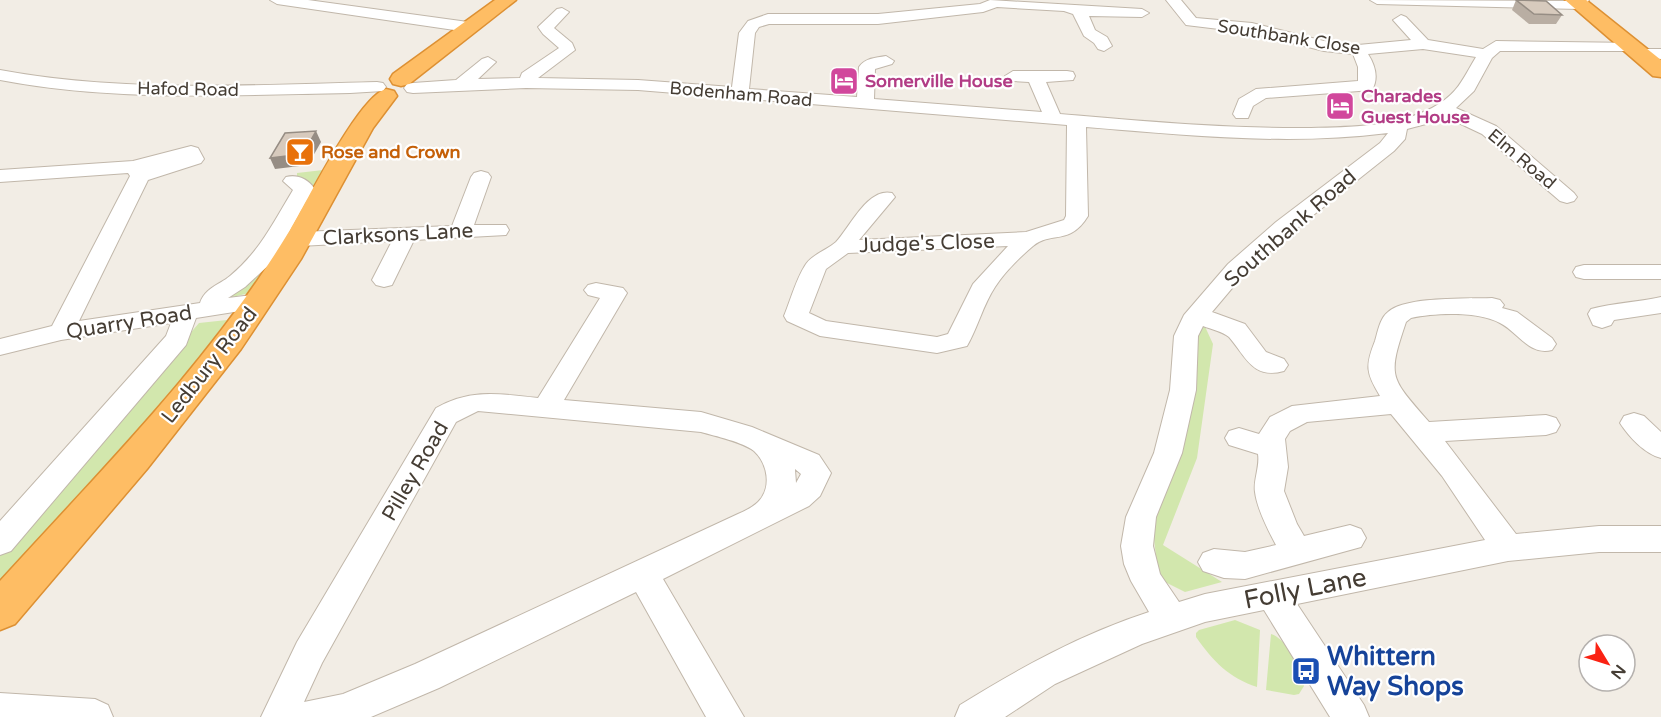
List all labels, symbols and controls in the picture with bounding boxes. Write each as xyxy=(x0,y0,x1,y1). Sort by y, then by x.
street label: Southbank Close xyxy=(1216,15,1362,59)
hotel icon: Somerville House xyxy=(828,65,860,97)
place label: Somerville House xyxy=(865,70,1013,92)
street label: Hafod Road xyxy=(137,77,239,101)
street label: Bodenham Road xyxy=(669,77,813,111)
place label: Charades Guest House xyxy=(1361,85,1470,128)
hotel icon: Charades Guest House xyxy=(1324,90,1356,122)
street label: Elm Road xyxy=(1483,124,1561,194)
bar icon: Rose and Crown xyxy=(284,136,316,168)
place label: Rose and Crown xyxy=(321,141,460,163)
street label: Southbank Road xyxy=(1219,164,1361,293)
street label: Clarksons Lane xyxy=(322,218,474,251)
street label: Judge's Close xyxy=(859,229,995,258)
street label: Quarry Road xyxy=(64,300,194,345)
street label: Ledbury Road xyxy=(156,302,263,428)
street label: Pilley Road xyxy=(377,417,454,526)
street label: Folly Lane xyxy=(1241,561,1369,616)
north arrow xyxy=(1577,633,1637,693)
place label: Whittern Way Shops xyxy=(1327,641,1464,702)
bus stop icon: Whittern Way Shops xyxy=(1290,655,1322,687)
text: N xyxy=(1606,660,1630,683)

